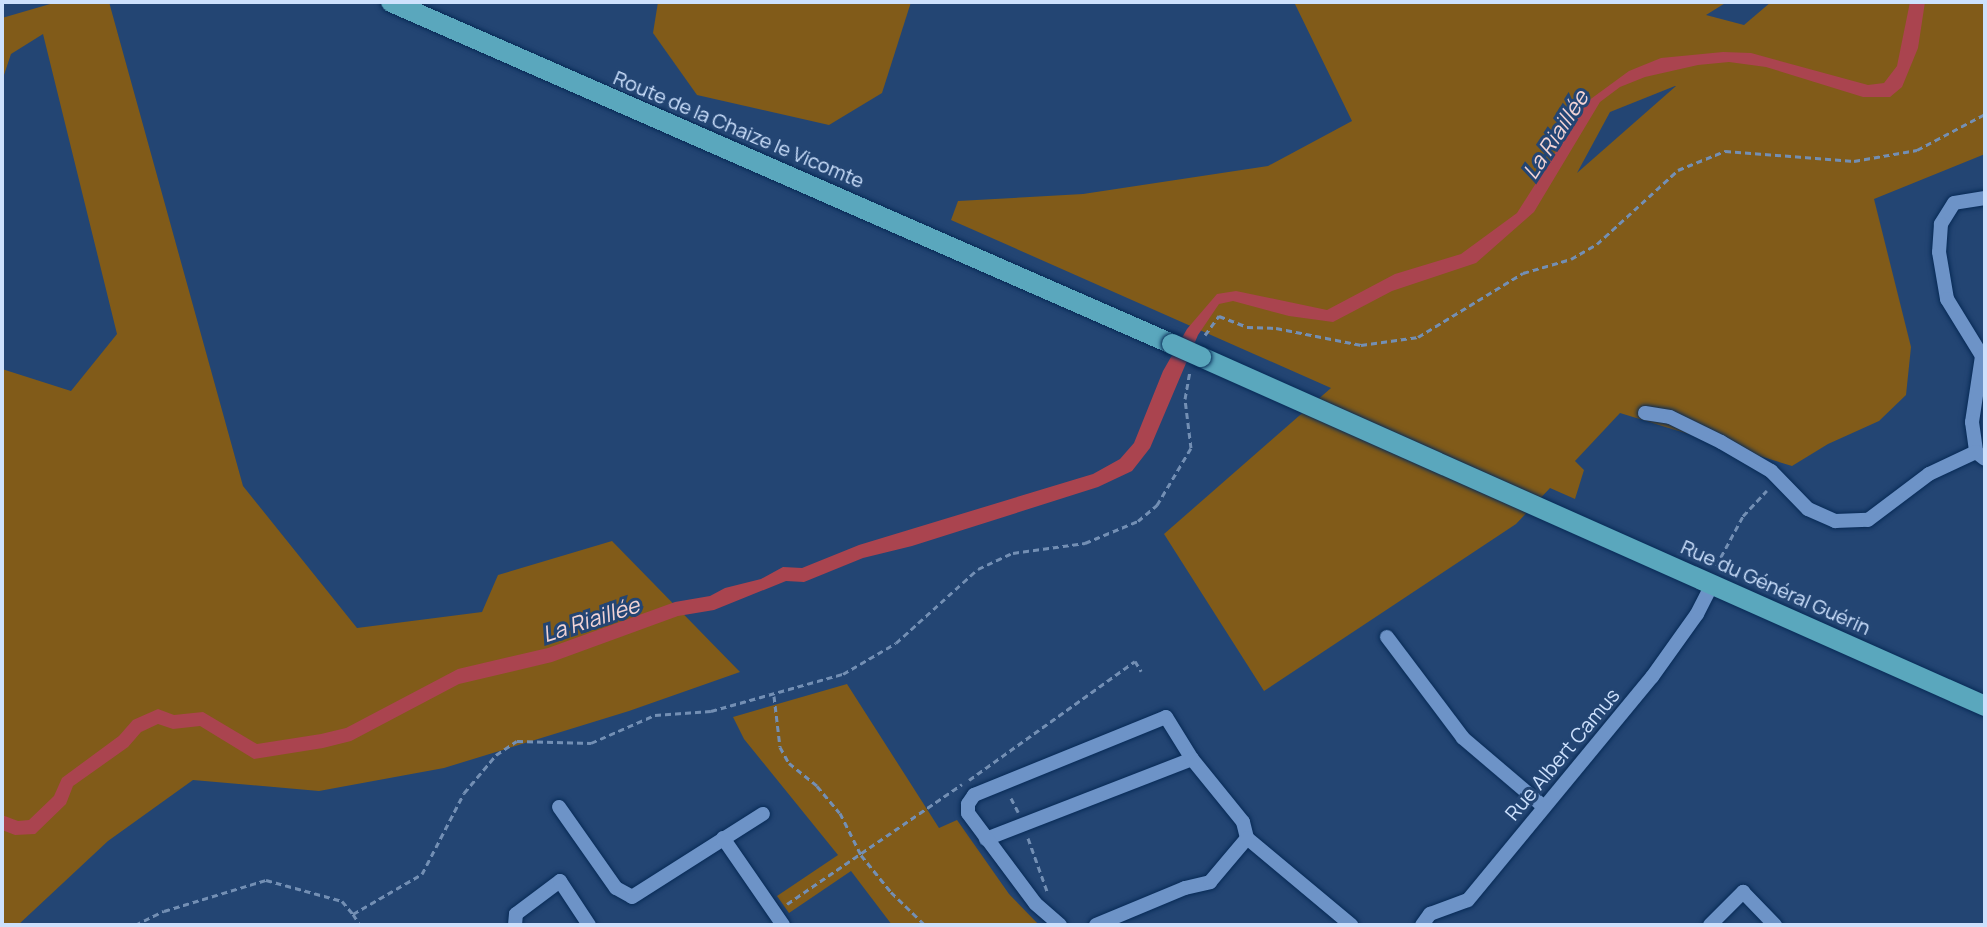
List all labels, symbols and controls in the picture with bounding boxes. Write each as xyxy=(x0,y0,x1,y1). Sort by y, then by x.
street label: Route de la Chaize le Vicomte xyxy=(610,65,868,193)
water label: La Riaillée xyxy=(1518,86,1594,184)
street label: Rue du Général Guérin xyxy=(1677,534,1875,640)
water label: La Riaillée xyxy=(539,592,643,648)
street label: Rue Albert Camus xyxy=(1500,683,1624,825)

